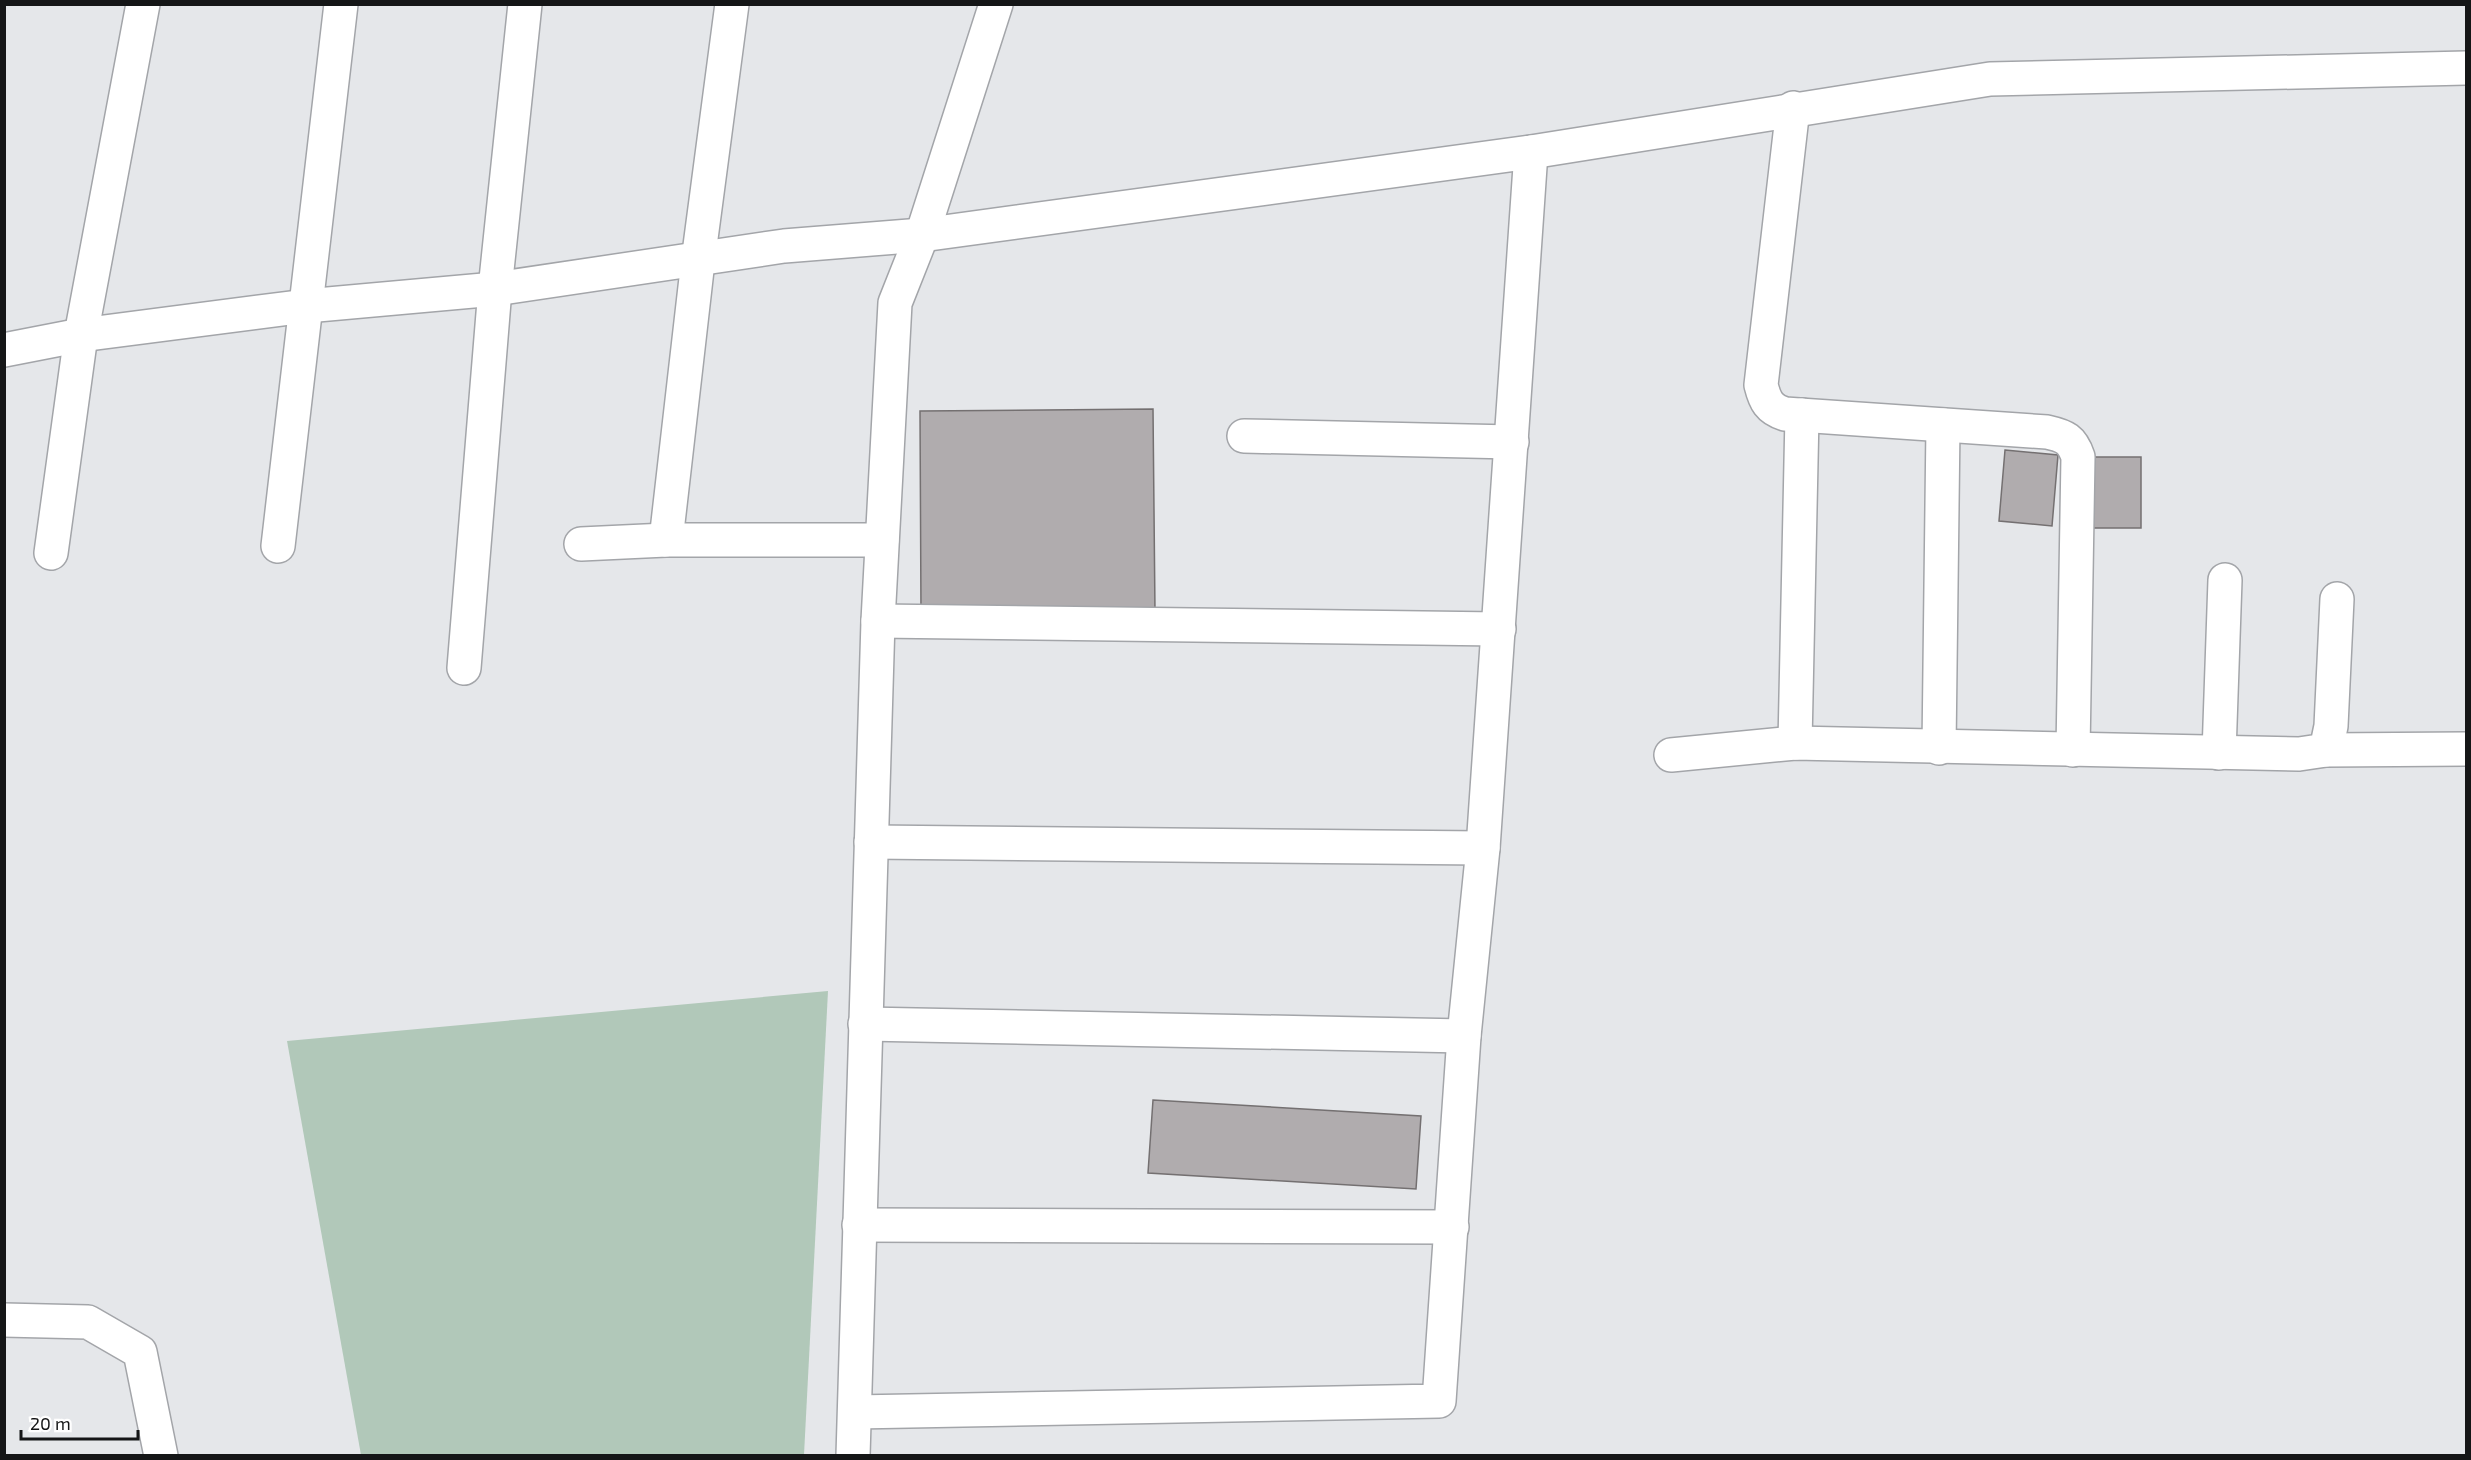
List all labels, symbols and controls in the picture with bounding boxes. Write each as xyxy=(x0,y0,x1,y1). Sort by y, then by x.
scale bar xyxy=(21,1403,138,1441)
text: 20 m xyxy=(30,1412,71,1434)

